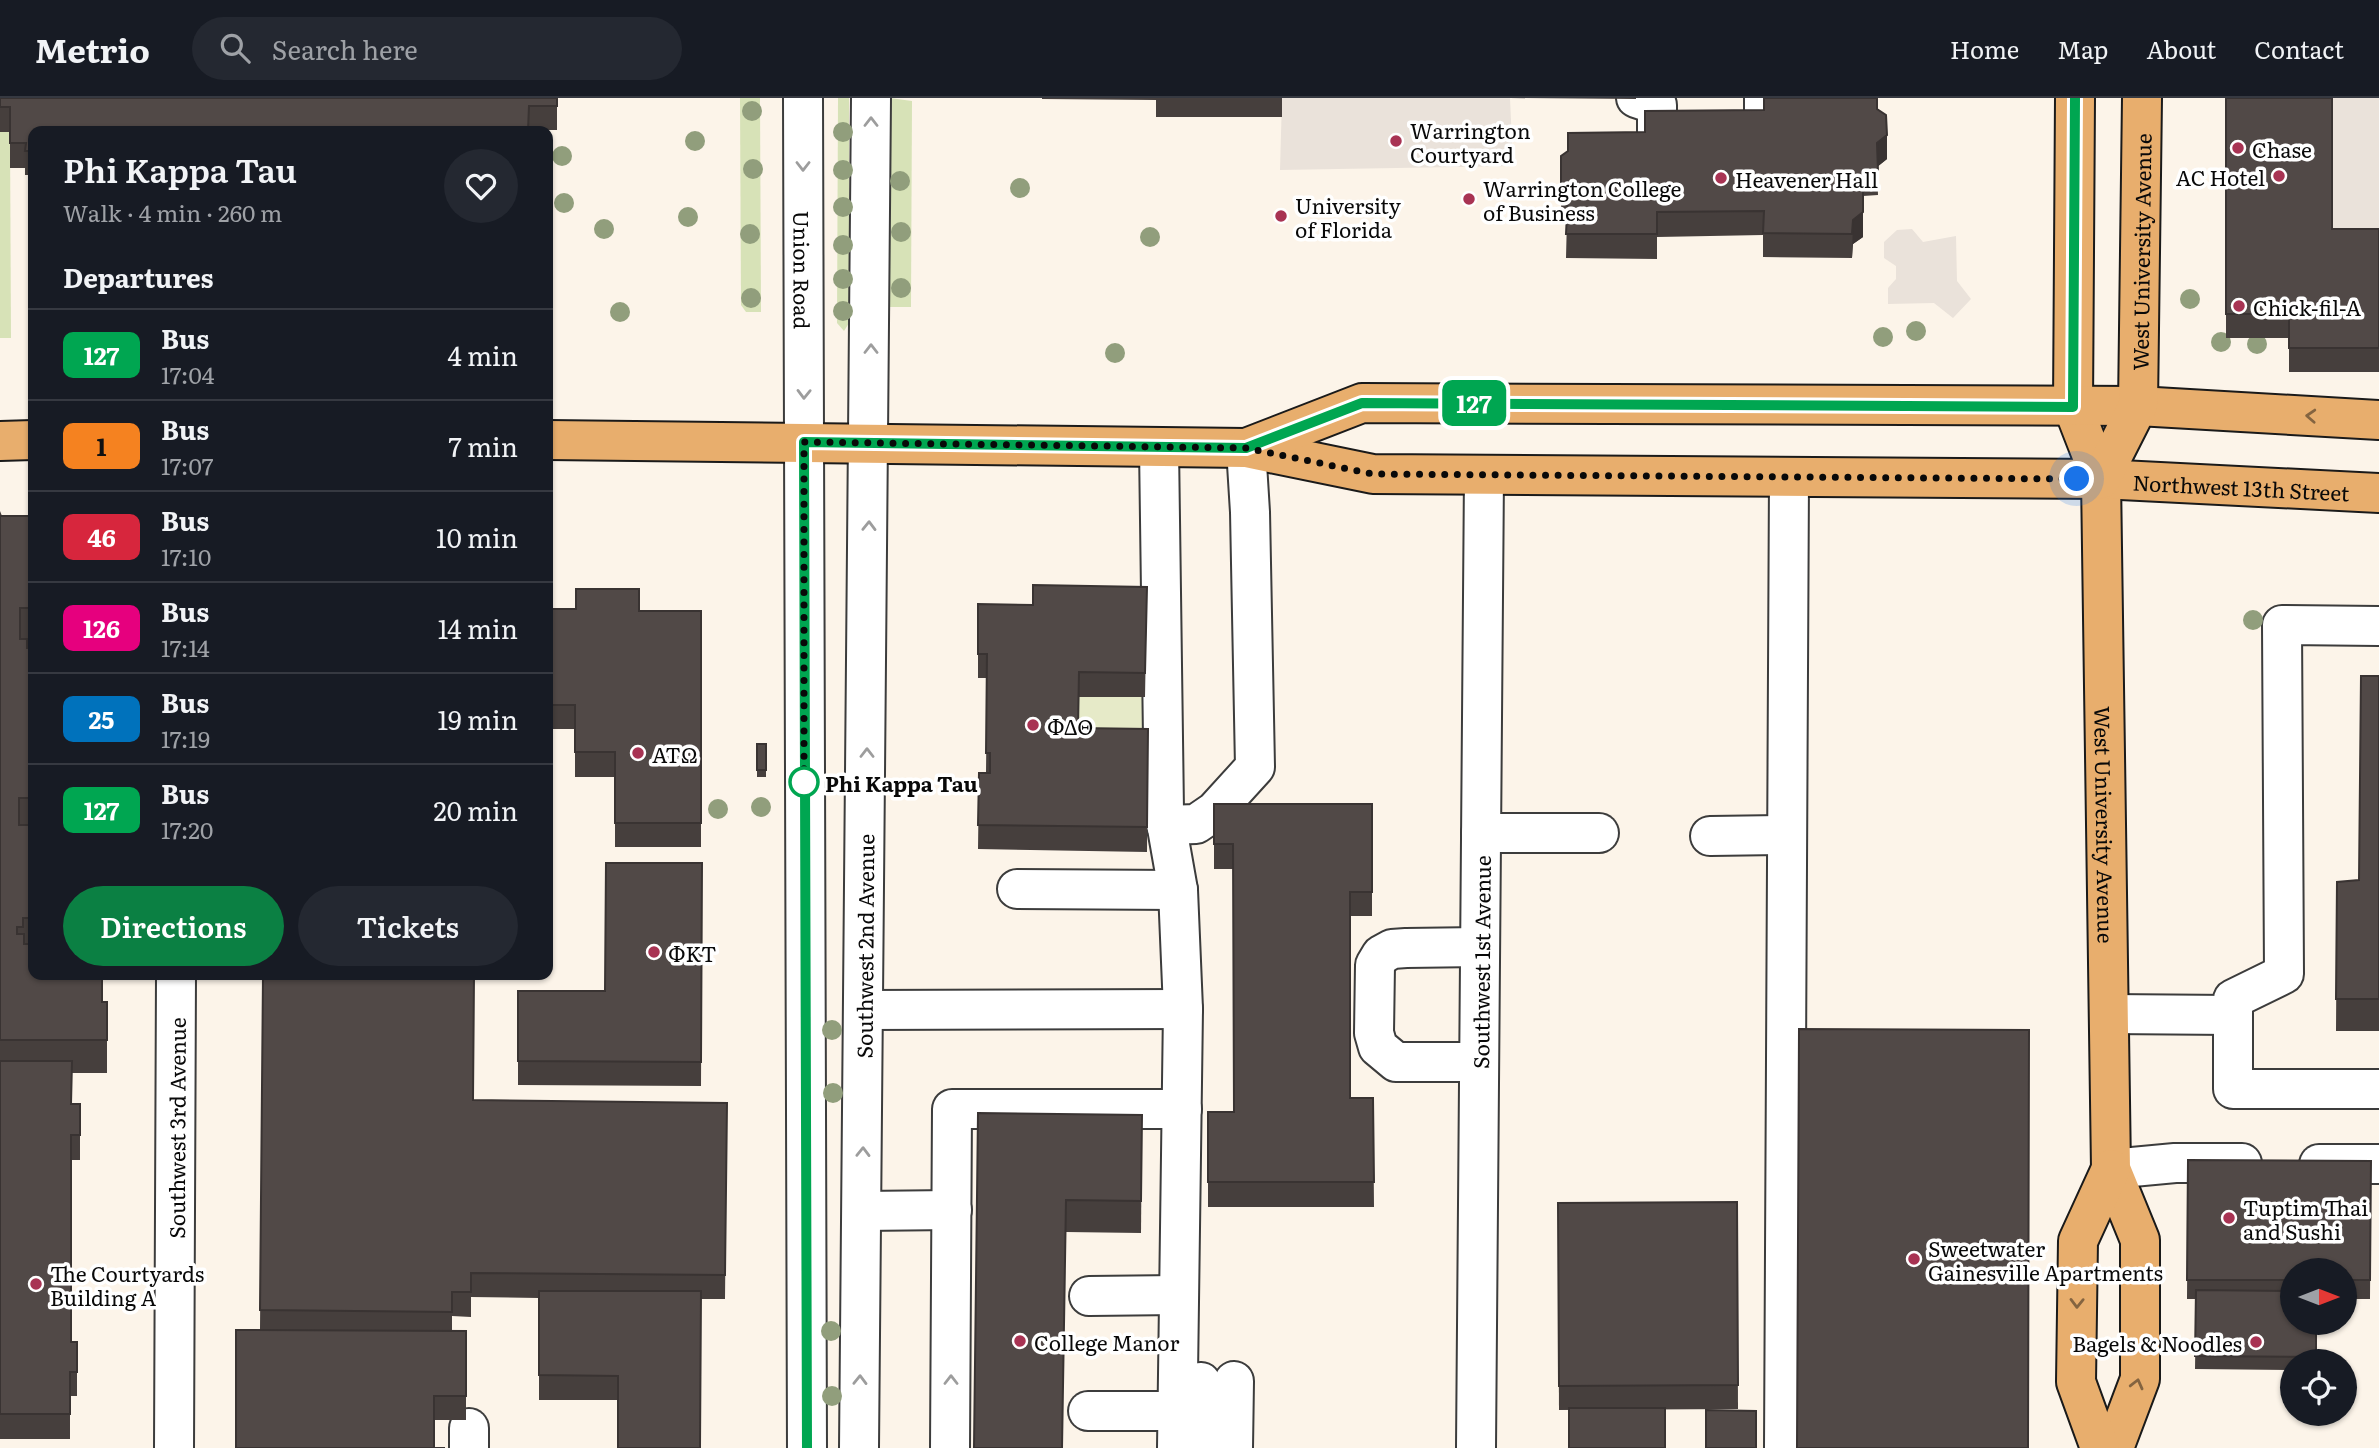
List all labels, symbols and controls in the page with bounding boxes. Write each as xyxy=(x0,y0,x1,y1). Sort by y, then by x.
search box xyxy=(192,17,682,80)
text: Metrio xyxy=(35,24,150,73)
icon: search xyxy=(216,29,254,67)
text: Search here xyxy=(272,29,418,68)
text: Home xyxy=(1950,31,2019,66)
text: Map xyxy=(2057,31,2108,66)
text: About xyxy=(2146,31,2216,66)
text: Contact xyxy=(2254,31,2344,66)
place label: Warrington Courtyard xyxy=(1410,114,1531,169)
one-way arrow xyxy=(863,116,879,126)
marker: Warrington Courtyard xyxy=(1388,133,1404,149)
street label: West University Avenue xyxy=(2123,133,2157,371)
place label: Chase xyxy=(2252,133,2312,164)
marker: Chase xyxy=(2230,140,2246,156)
text: Phi Kappa Tau xyxy=(63,144,297,193)
button: heart xyxy=(444,149,518,223)
one-way arrow xyxy=(795,161,811,172)
place label: AC Hotel xyxy=(2176,161,2265,192)
place label: Heavener Hall xyxy=(1735,163,1878,194)
marker: AC Hotel xyxy=(2271,168,2287,184)
marker: Heavener Hall xyxy=(1713,170,1729,186)
place label: Warrington College of Business xyxy=(1483,172,1682,227)
place label: University of Florida xyxy=(1295,189,1402,244)
marker: Warrington College of Business xyxy=(1461,191,1477,207)
text: Walk · 4 min · 260 m xyxy=(63,195,282,229)
marker: University of Florida xyxy=(1273,208,1289,224)
street label: Union Road xyxy=(788,211,819,330)
text: Departures xyxy=(63,257,214,296)
place label: Chick-fil-A xyxy=(2253,291,2362,322)
marker: Chick-fil-A xyxy=(2231,298,2247,314)
text: Bus xyxy=(161,318,209,357)
text: 4 min xyxy=(447,335,518,374)
text: 127 xyxy=(84,337,119,372)
one-way arrow xyxy=(863,343,879,354)
text: 17:04 xyxy=(161,357,215,391)
line badge: 127 xyxy=(1434,380,1514,426)
text: 127 xyxy=(1456,385,1492,420)
one-way arrow xyxy=(796,389,812,399)
text: Bus xyxy=(161,409,209,448)
one-way arrow xyxy=(2305,409,2316,424)
text: 7 min xyxy=(449,426,518,465)
text: 1 xyxy=(97,428,106,463)
text: 17:07 xyxy=(161,448,214,482)
your location xyxy=(2059,461,2094,496)
street label: Northwest 13th Street xyxy=(2132,465,2351,507)
text: Bus xyxy=(161,500,209,539)
text: 10 min xyxy=(436,517,518,556)
text: 46 xyxy=(87,519,116,554)
one-way arrow xyxy=(861,520,877,531)
text: 17:10 xyxy=(161,539,211,573)
text: Bus xyxy=(161,591,209,630)
text: 14 min xyxy=(438,608,518,647)
text: 126 xyxy=(83,610,120,645)
text: 17:14 xyxy=(161,630,210,664)
text: Bus xyxy=(161,682,209,721)
text: 19 min xyxy=(438,699,518,738)
text: 25 xyxy=(89,701,114,736)
street label: West University Avenue xyxy=(2089,706,2123,944)
place label: ΦΔΘ xyxy=(1047,710,1093,741)
marker: ΦΔΘ xyxy=(1025,717,1041,733)
text: 17:19 xyxy=(161,721,210,755)
place label: ΑΤΩ xyxy=(652,738,698,769)
marker: ΑΤΩ xyxy=(630,745,646,761)
one-way arrow xyxy=(859,748,875,758)
marker: Phi Kappa Tau xyxy=(789,767,819,797)
place label: Phi Kappa Tau xyxy=(825,767,978,798)
text: Bus xyxy=(161,773,209,812)
text: 20 min xyxy=(433,790,518,829)
text: 127 xyxy=(84,792,119,827)
text: 17:20 xyxy=(161,812,213,846)
street label: Southwest 2nd Avenue xyxy=(847,833,880,1059)
street label: Southwest 1st Avenue xyxy=(1464,855,1496,1069)
button: Directions xyxy=(63,886,284,966)
button: Tickets xyxy=(298,886,518,966)
place label: ΦΚΤ xyxy=(668,937,717,968)
marker: ΦΚΤ xyxy=(646,944,662,960)
street label: Southwest 3rd Avenue xyxy=(159,1017,191,1239)
one-way arrow xyxy=(855,1147,870,1158)
place label: Tuptim Thai and Sushi xyxy=(2243,1191,2368,1246)
marker: Tuptim Thai and Sushi xyxy=(2221,1210,2237,1226)
place label: Sweetwater Gainesville Apartments xyxy=(1928,1232,2163,1287)
marker: Sweetwater Gainesville Apartments xyxy=(1906,1251,1922,1267)
place label: The Courtyards Building A xyxy=(50,1257,204,1312)
north arrow xyxy=(2280,1258,2357,1335)
map controls xyxy=(2280,1258,2357,1426)
marker: The Courtyards Building A xyxy=(28,1276,44,1292)
one-way arrow xyxy=(2069,1298,2085,1309)
place label: College Manor xyxy=(1034,1326,1179,1357)
place label: Bagels & Noodles xyxy=(2072,1327,2242,1358)
marker: College Manor xyxy=(1012,1333,1028,1349)
marker: Bagels & Noodles xyxy=(2248,1334,2264,1350)
button: locate xyxy=(2280,1349,2357,1426)
one-way arrow xyxy=(852,1374,867,1385)
one-way arrow xyxy=(943,1374,959,1385)
one-way arrow xyxy=(2129,1378,2143,1390)

